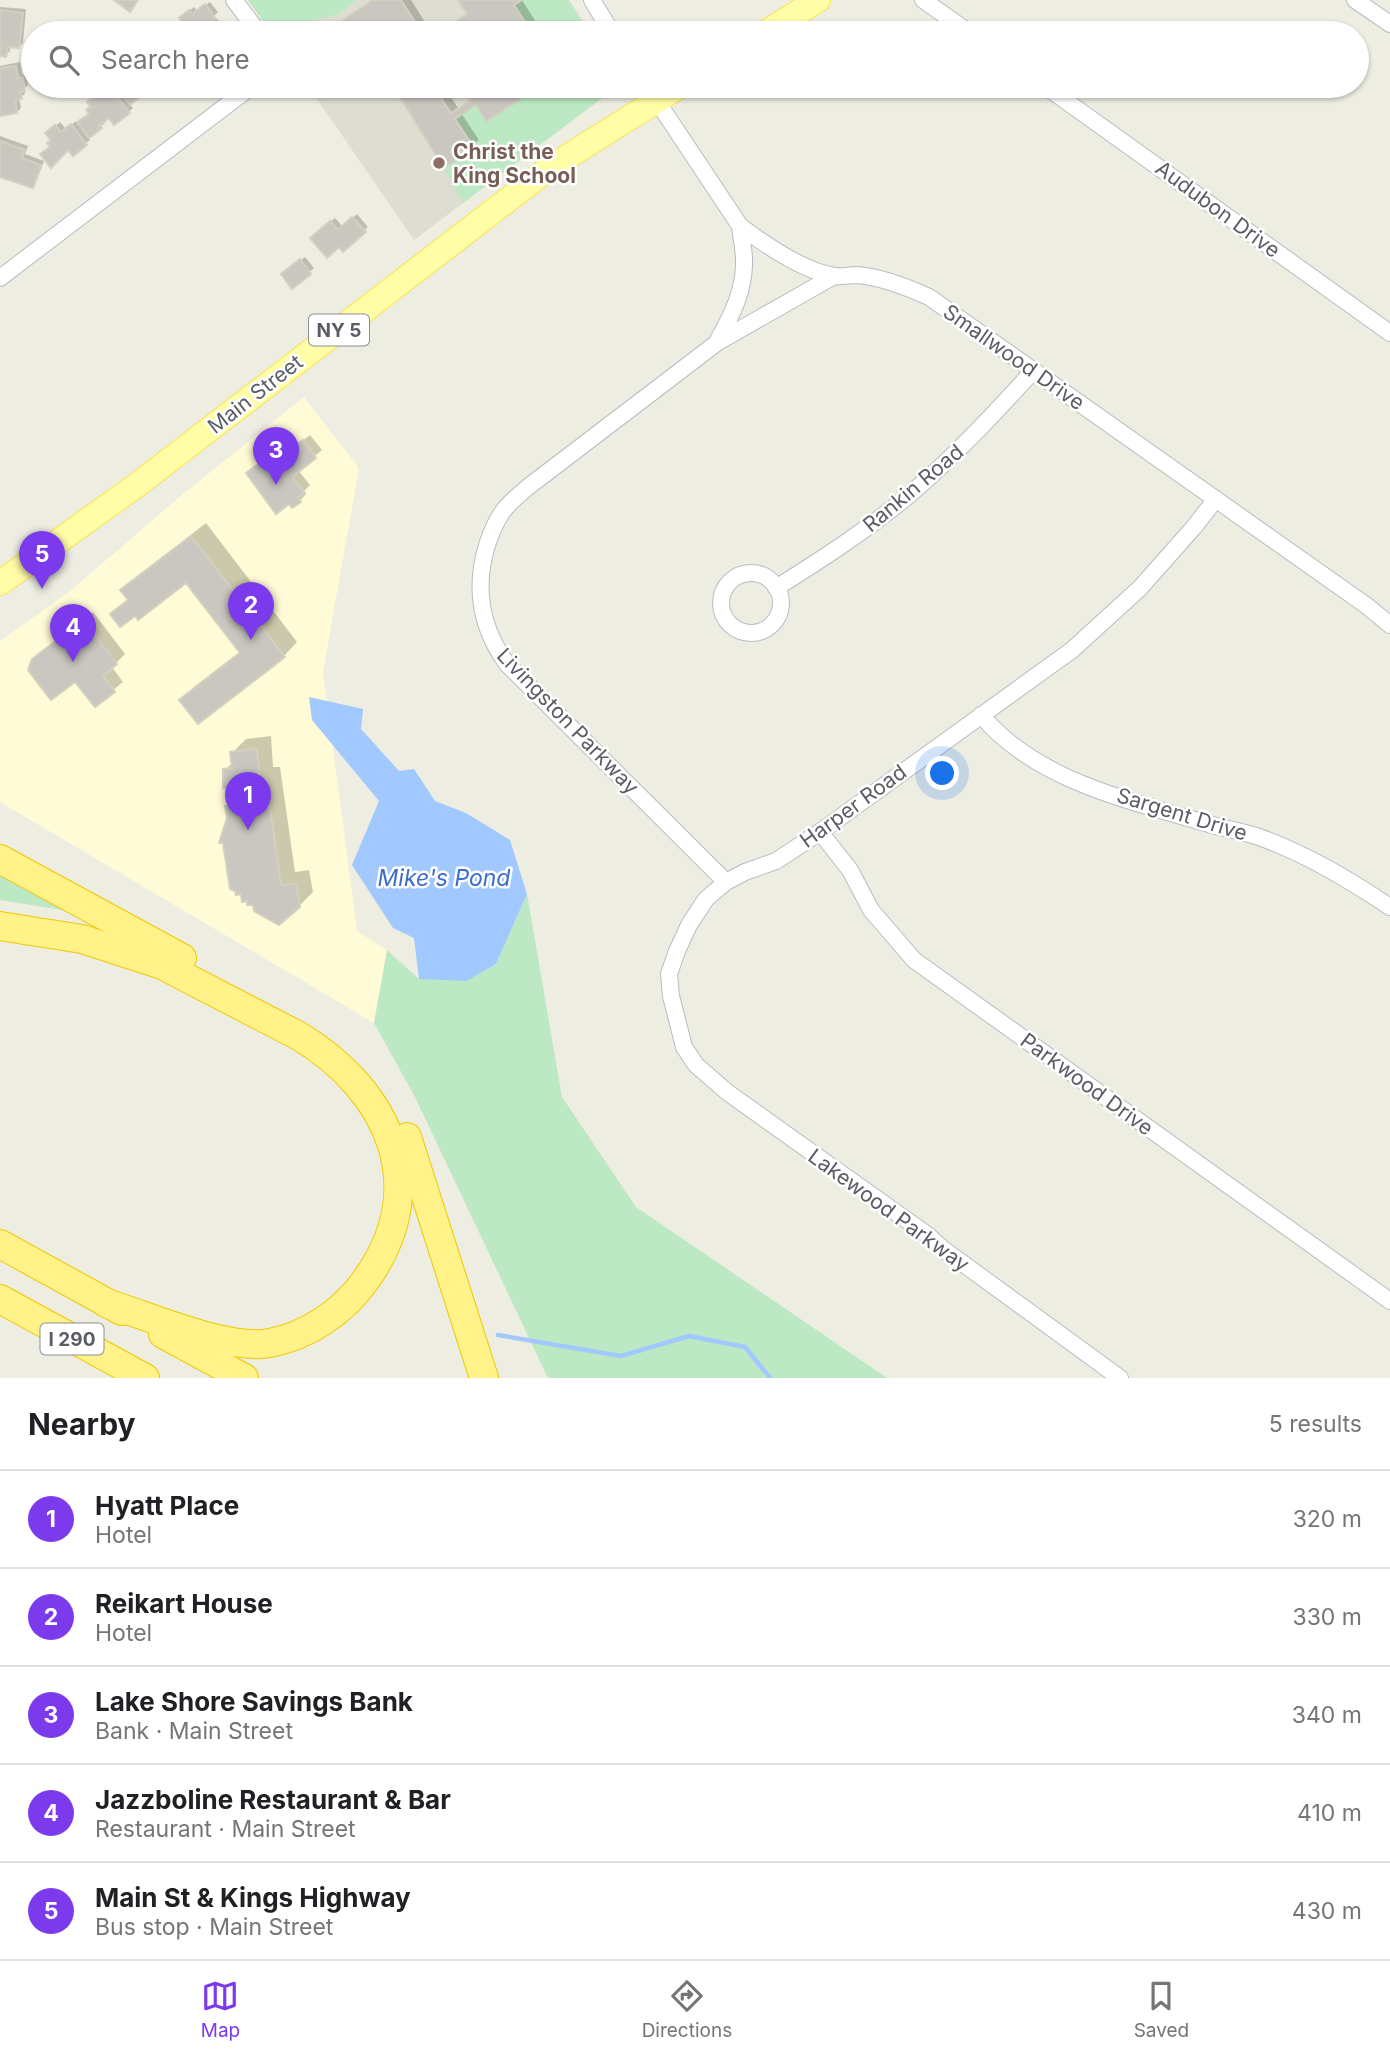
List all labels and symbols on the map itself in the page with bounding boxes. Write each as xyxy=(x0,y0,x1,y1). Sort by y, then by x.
place label: Christ the King School xyxy=(453,139,576,188)
marker: Christ the King School xyxy=(431,155,447,171)
street label: Audubon Drive xyxy=(1151,155,1285,263)
street label: Smallwood Drive xyxy=(939,299,1089,415)
road number: NY 5 xyxy=(309,314,369,346)
street label: Main Street xyxy=(203,349,307,439)
pin: 3 xyxy=(253,427,299,485)
street label: Rankin Road xyxy=(858,439,968,537)
pin: 5 xyxy=(19,531,65,589)
pin: 2 xyxy=(228,582,274,640)
pin: 4 xyxy=(50,604,96,662)
street label: Livingston Parkway xyxy=(492,643,644,799)
your location xyxy=(925,756,959,790)
street label: Harper Road xyxy=(795,759,911,853)
pin: 1 xyxy=(225,772,271,830)
street label: Sargent Drive xyxy=(1114,782,1250,846)
water label: Mike's Pond xyxy=(378,864,511,892)
street label: Parkwood Drive xyxy=(1016,1028,1158,1140)
street label: Lakewood Parkway xyxy=(804,1143,974,1277)
road number: I 290 xyxy=(41,1324,104,1354)

